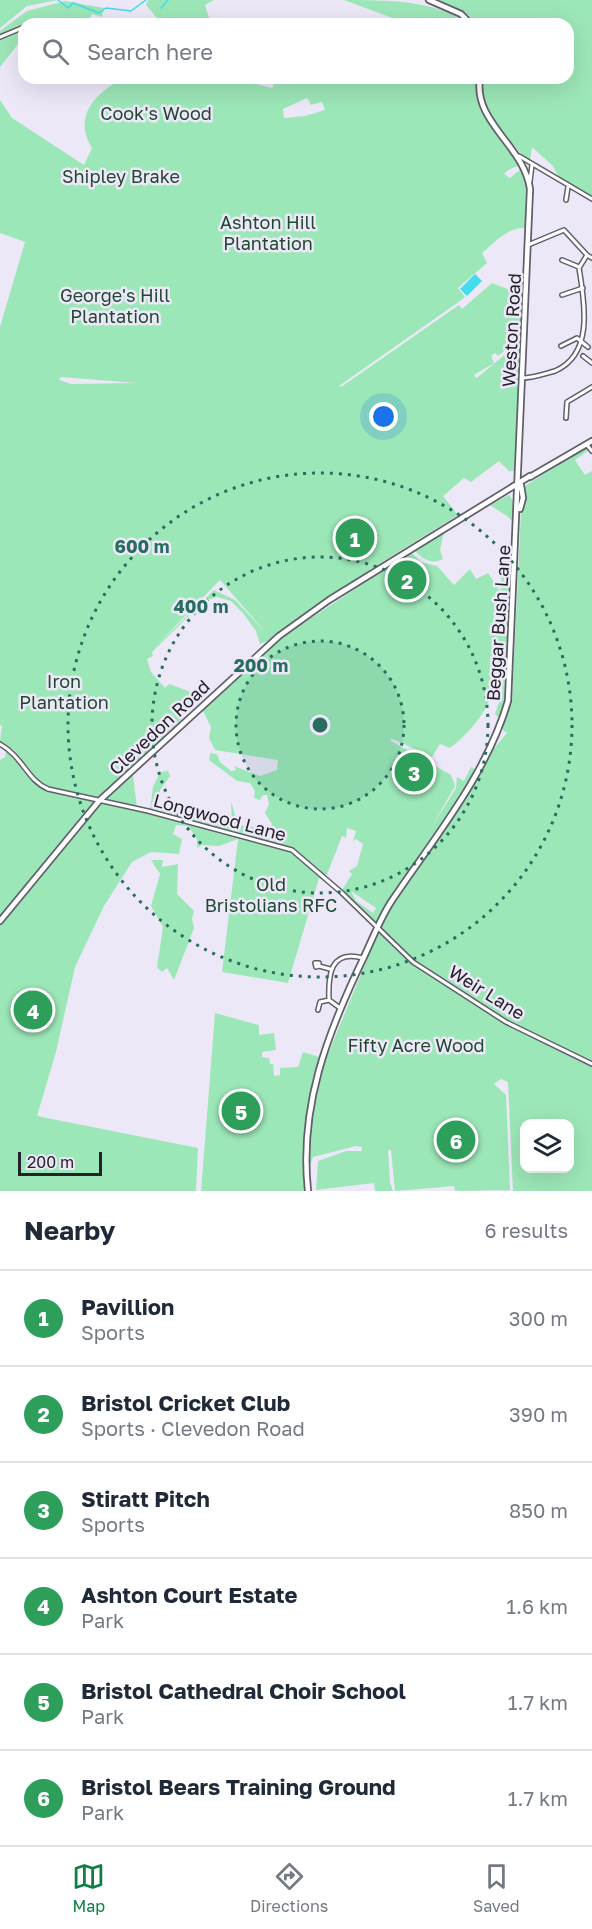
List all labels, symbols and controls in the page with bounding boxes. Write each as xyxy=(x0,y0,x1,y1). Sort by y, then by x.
search box xyxy=(18,18,574,84)
icon: search xyxy=(39,35,72,68)
text: Search here xyxy=(87,38,213,65)
park label: Cook's Wood xyxy=(100,102,212,124)
park label: Shipley Brake xyxy=(62,165,180,187)
park label: Ashton Hill Plantation xyxy=(220,211,316,254)
street label: Weston Road xyxy=(497,272,525,388)
park label: George's Hill Plantation xyxy=(60,284,170,327)
your location xyxy=(369,402,398,431)
pin: 1 xyxy=(336,516,374,560)
text: 600 m xyxy=(114,535,170,557)
street label: Beggar Bush Lane xyxy=(482,544,514,702)
pin: 2 xyxy=(388,558,426,602)
text: 400 m xyxy=(174,595,228,617)
text: 200 m xyxy=(234,654,288,676)
park label: Iron Plantation xyxy=(19,670,109,713)
street label: Clevedon Road xyxy=(104,675,214,779)
centre of rings xyxy=(310,715,330,735)
pin: 3 xyxy=(394,750,434,794)
street label: Longwood Lane xyxy=(151,789,289,845)
park label: Old Bristolians RFC xyxy=(205,873,337,916)
street label: Weir Lane xyxy=(445,960,529,1024)
pin: 4 xyxy=(14,988,52,1032)
park label: Fifty Acre Wood xyxy=(347,1034,485,1056)
pin: 5 xyxy=(222,1088,260,1134)
pin: 6 xyxy=(436,1118,476,1162)
map controls xyxy=(520,1119,574,1173)
button: layers xyxy=(520,1119,574,1173)
scale bar xyxy=(18,1149,102,1176)
text: 200 m xyxy=(27,1152,74,1172)
text: Nearby xyxy=(24,1215,115,1246)
text: 6 results xyxy=(484,1218,568,1242)
text: Pavillion xyxy=(81,1293,174,1320)
text: 1 xyxy=(38,1306,49,1330)
text: 300 m xyxy=(509,1306,568,1330)
text: Sports xyxy=(81,1320,145,1344)
text: Bristol Cricket Club xyxy=(81,1389,290,1416)
text: 2 xyxy=(37,1402,50,1426)
text: 390 m xyxy=(509,1402,568,1426)
text: Sports · Clevedon Road xyxy=(81,1416,305,1440)
text: Stiratt Pitch xyxy=(81,1485,210,1512)
text: 3 xyxy=(37,1498,50,1522)
text: 850 m xyxy=(509,1498,568,1522)
text: Sports xyxy=(81,1512,145,1536)
text: Ashton Court Estate xyxy=(81,1581,297,1608)
text: 4 xyxy=(37,1594,50,1618)
text: 1.6 km xyxy=(506,1594,568,1618)
text: Park xyxy=(81,1608,124,1632)
text: Bristol Cathedral Choir School xyxy=(81,1677,406,1704)
text: 5 xyxy=(37,1690,50,1714)
text: 1.7 km xyxy=(508,1690,568,1714)
text: Park xyxy=(81,1704,124,1728)
text: Bristol Bears Training Ground xyxy=(81,1773,396,1800)
text: 6 xyxy=(37,1786,50,1810)
text: 1.7 km xyxy=(508,1786,568,1810)
text: Park xyxy=(81,1800,124,1824)
tab: Map xyxy=(72,1860,105,1916)
tab: Directions xyxy=(250,1860,328,1916)
tab: Saved xyxy=(473,1860,520,1916)

